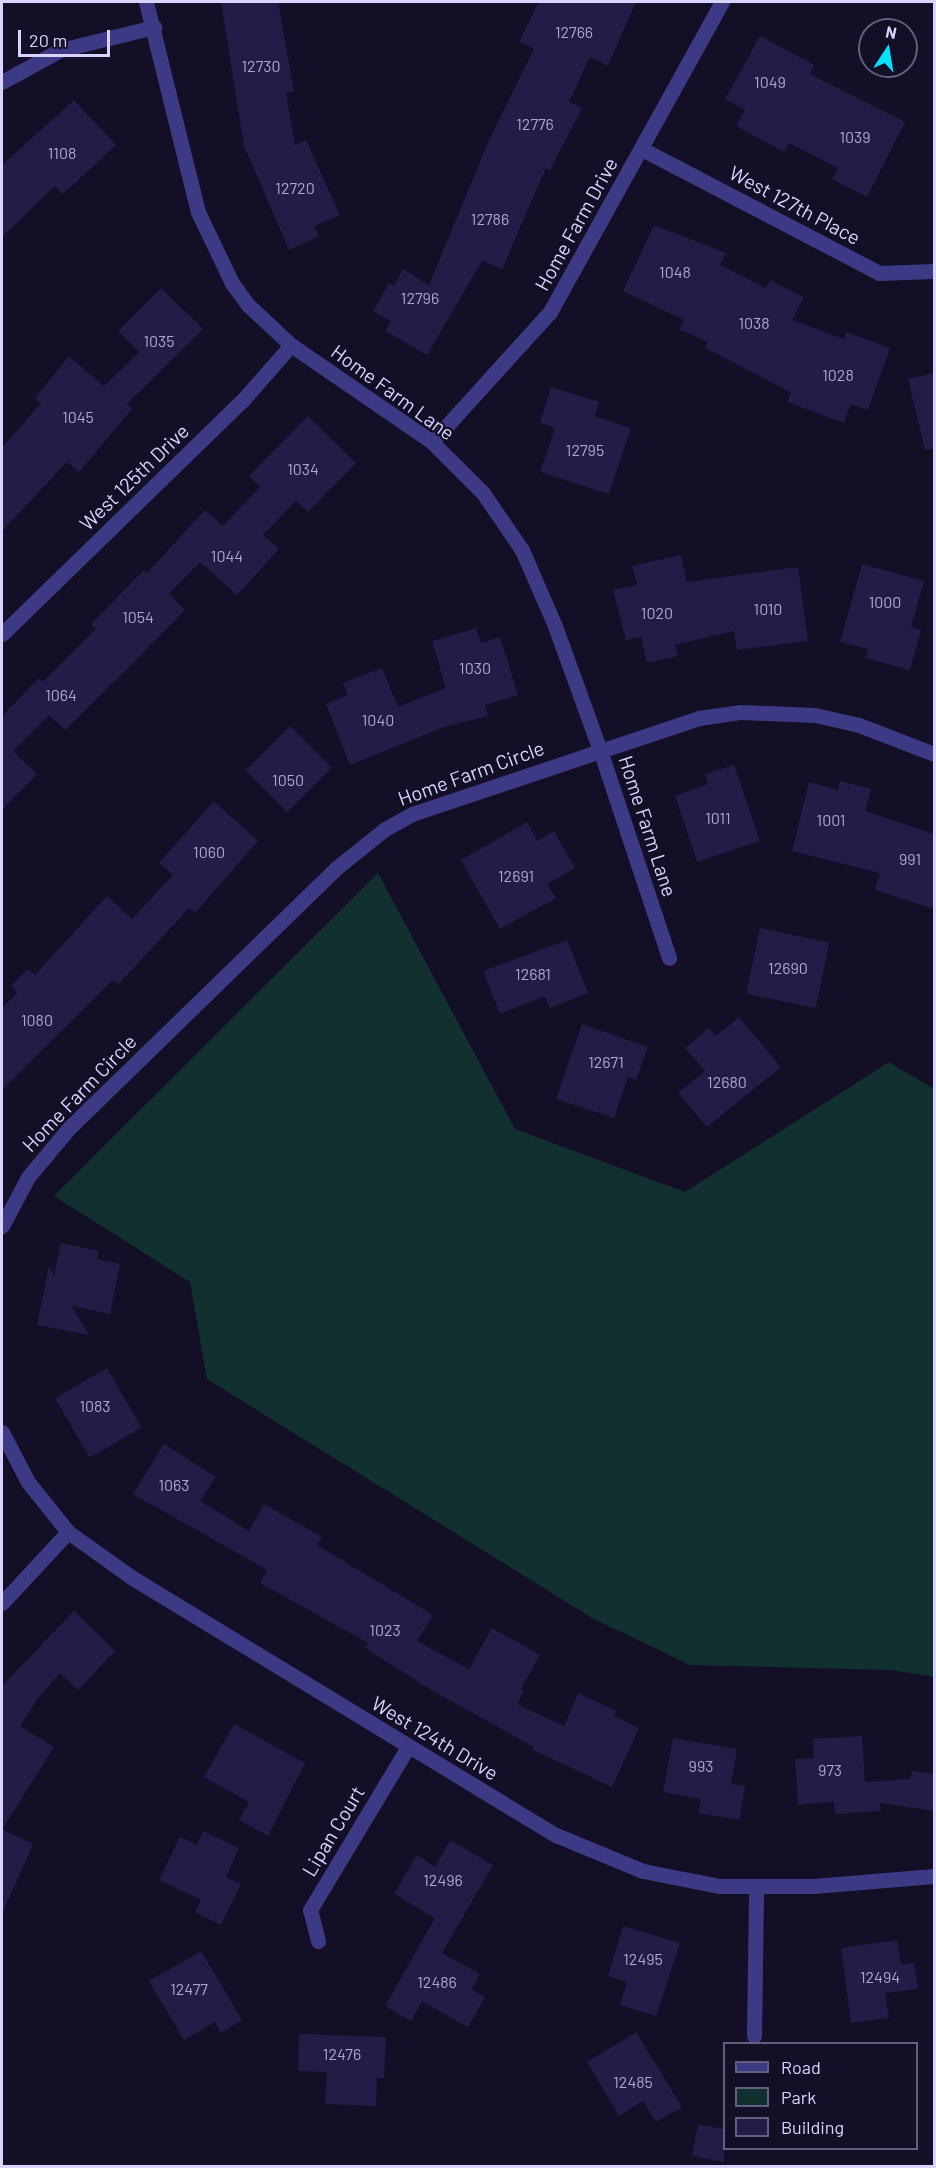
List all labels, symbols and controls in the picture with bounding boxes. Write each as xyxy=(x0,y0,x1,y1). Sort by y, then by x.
scale bar xyxy=(21,18,112,56)
north arrow xyxy=(858,18,918,78)
text: N xyxy=(884,21,899,42)
house number: 12766 xyxy=(555,22,593,42)
text: 20 m xyxy=(29,29,67,51)
house number: 12730 xyxy=(241,56,281,76)
house number: 1049 xyxy=(754,72,786,92)
house number: 12776 xyxy=(516,114,554,134)
house number: 1039 xyxy=(839,127,871,147)
house number: 1108 xyxy=(48,143,76,163)
street label: Home Farm Drive xyxy=(530,153,622,295)
street label: West 127th Place xyxy=(725,160,865,250)
house number: 12720 xyxy=(275,178,315,198)
house number: 12786 xyxy=(471,209,509,229)
house number: 1048 xyxy=(659,262,691,282)
house number: 12796 xyxy=(401,288,439,308)
house number: 1038 xyxy=(738,313,770,333)
house number: 1035 xyxy=(143,331,175,351)
street label: Home Farm Lane xyxy=(327,339,459,445)
house number: 1028 xyxy=(822,365,854,385)
house number: 1045 xyxy=(62,407,94,427)
street label: West 125th Drive xyxy=(74,419,194,535)
house number: 12795 xyxy=(566,440,604,460)
house number: 1034 xyxy=(287,459,319,479)
house number: 1044 xyxy=(211,546,243,566)
house number: 1000 xyxy=(869,592,901,612)
house number: 1010 xyxy=(754,599,782,619)
house number: 1020 xyxy=(641,603,673,623)
house number: 1054 xyxy=(122,607,154,627)
house number: 1030 xyxy=(459,658,491,678)
house number: 1064 xyxy=(45,685,77,705)
house number: 1040 xyxy=(362,710,394,730)
street label: Home Farm Circle xyxy=(395,735,547,811)
street label: Home Farm Lane xyxy=(614,753,682,899)
house number: 1050 xyxy=(272,770,304,790)
house number: 1011 xyxy=(705,808,731,828)
house number: 1001 xyxy=(817,810,845,830)
house number: 1060 xyxy=(193,842,225,862)
house number: 991 xyxy=(899,849,921,869)
house number: 12691 xyxy=(498,866,534,886)
house number: 12690 xyxy=(768,958,808,978)
house number: 12681 xyxy=(515,964,551,984)
house number: 1080 xyxy=(21,1010,53,1030)
street label: Home Farm Circle xyxy=(17,1029,141,1157)
house number: 12671 xyxy=(588,1052,624,1072)
house number: 12680 xyxy=(707,1072,747,1092)
house number: 1083 xyxy=(79,1396,111,1416)
house number: 1063 xyxy=(158,1475,190,1495)
house number: 1023 xyxy=(369,1620,401,1640)
street label: West 124th Drive xyxy=(367,1691,503,1785)
house number: 993 xyxy=(689,1756,713,1776)
house number: 973 xyxy=(818,1760,842,1780)
street label: Lipan Court xyxy=(297,1781,369,1881)
house number: 12496 xyxy=(423,1870,463,1890)
house number: 12495 xyxy=(623,1949,663,1969)
house number: 12494 xyxy=(860,1967,900,1987)
house number: 12486 xyxy=(417,1972,457,1992)
house number: 12477 xyxy=(170,1979,208,1999)
legend xyxy=(723,2042,918,2150)
house number: 12476 xyxy=(323,2044,361,2064)
text: Road xyxy=(781,2056,821,2078)
house number: 12485 xyxy=(613,2072,653,2092)
text: Park xyxy=(781,2086,816,2108)
text: Building xyxy=(781,2116,844,2138)

